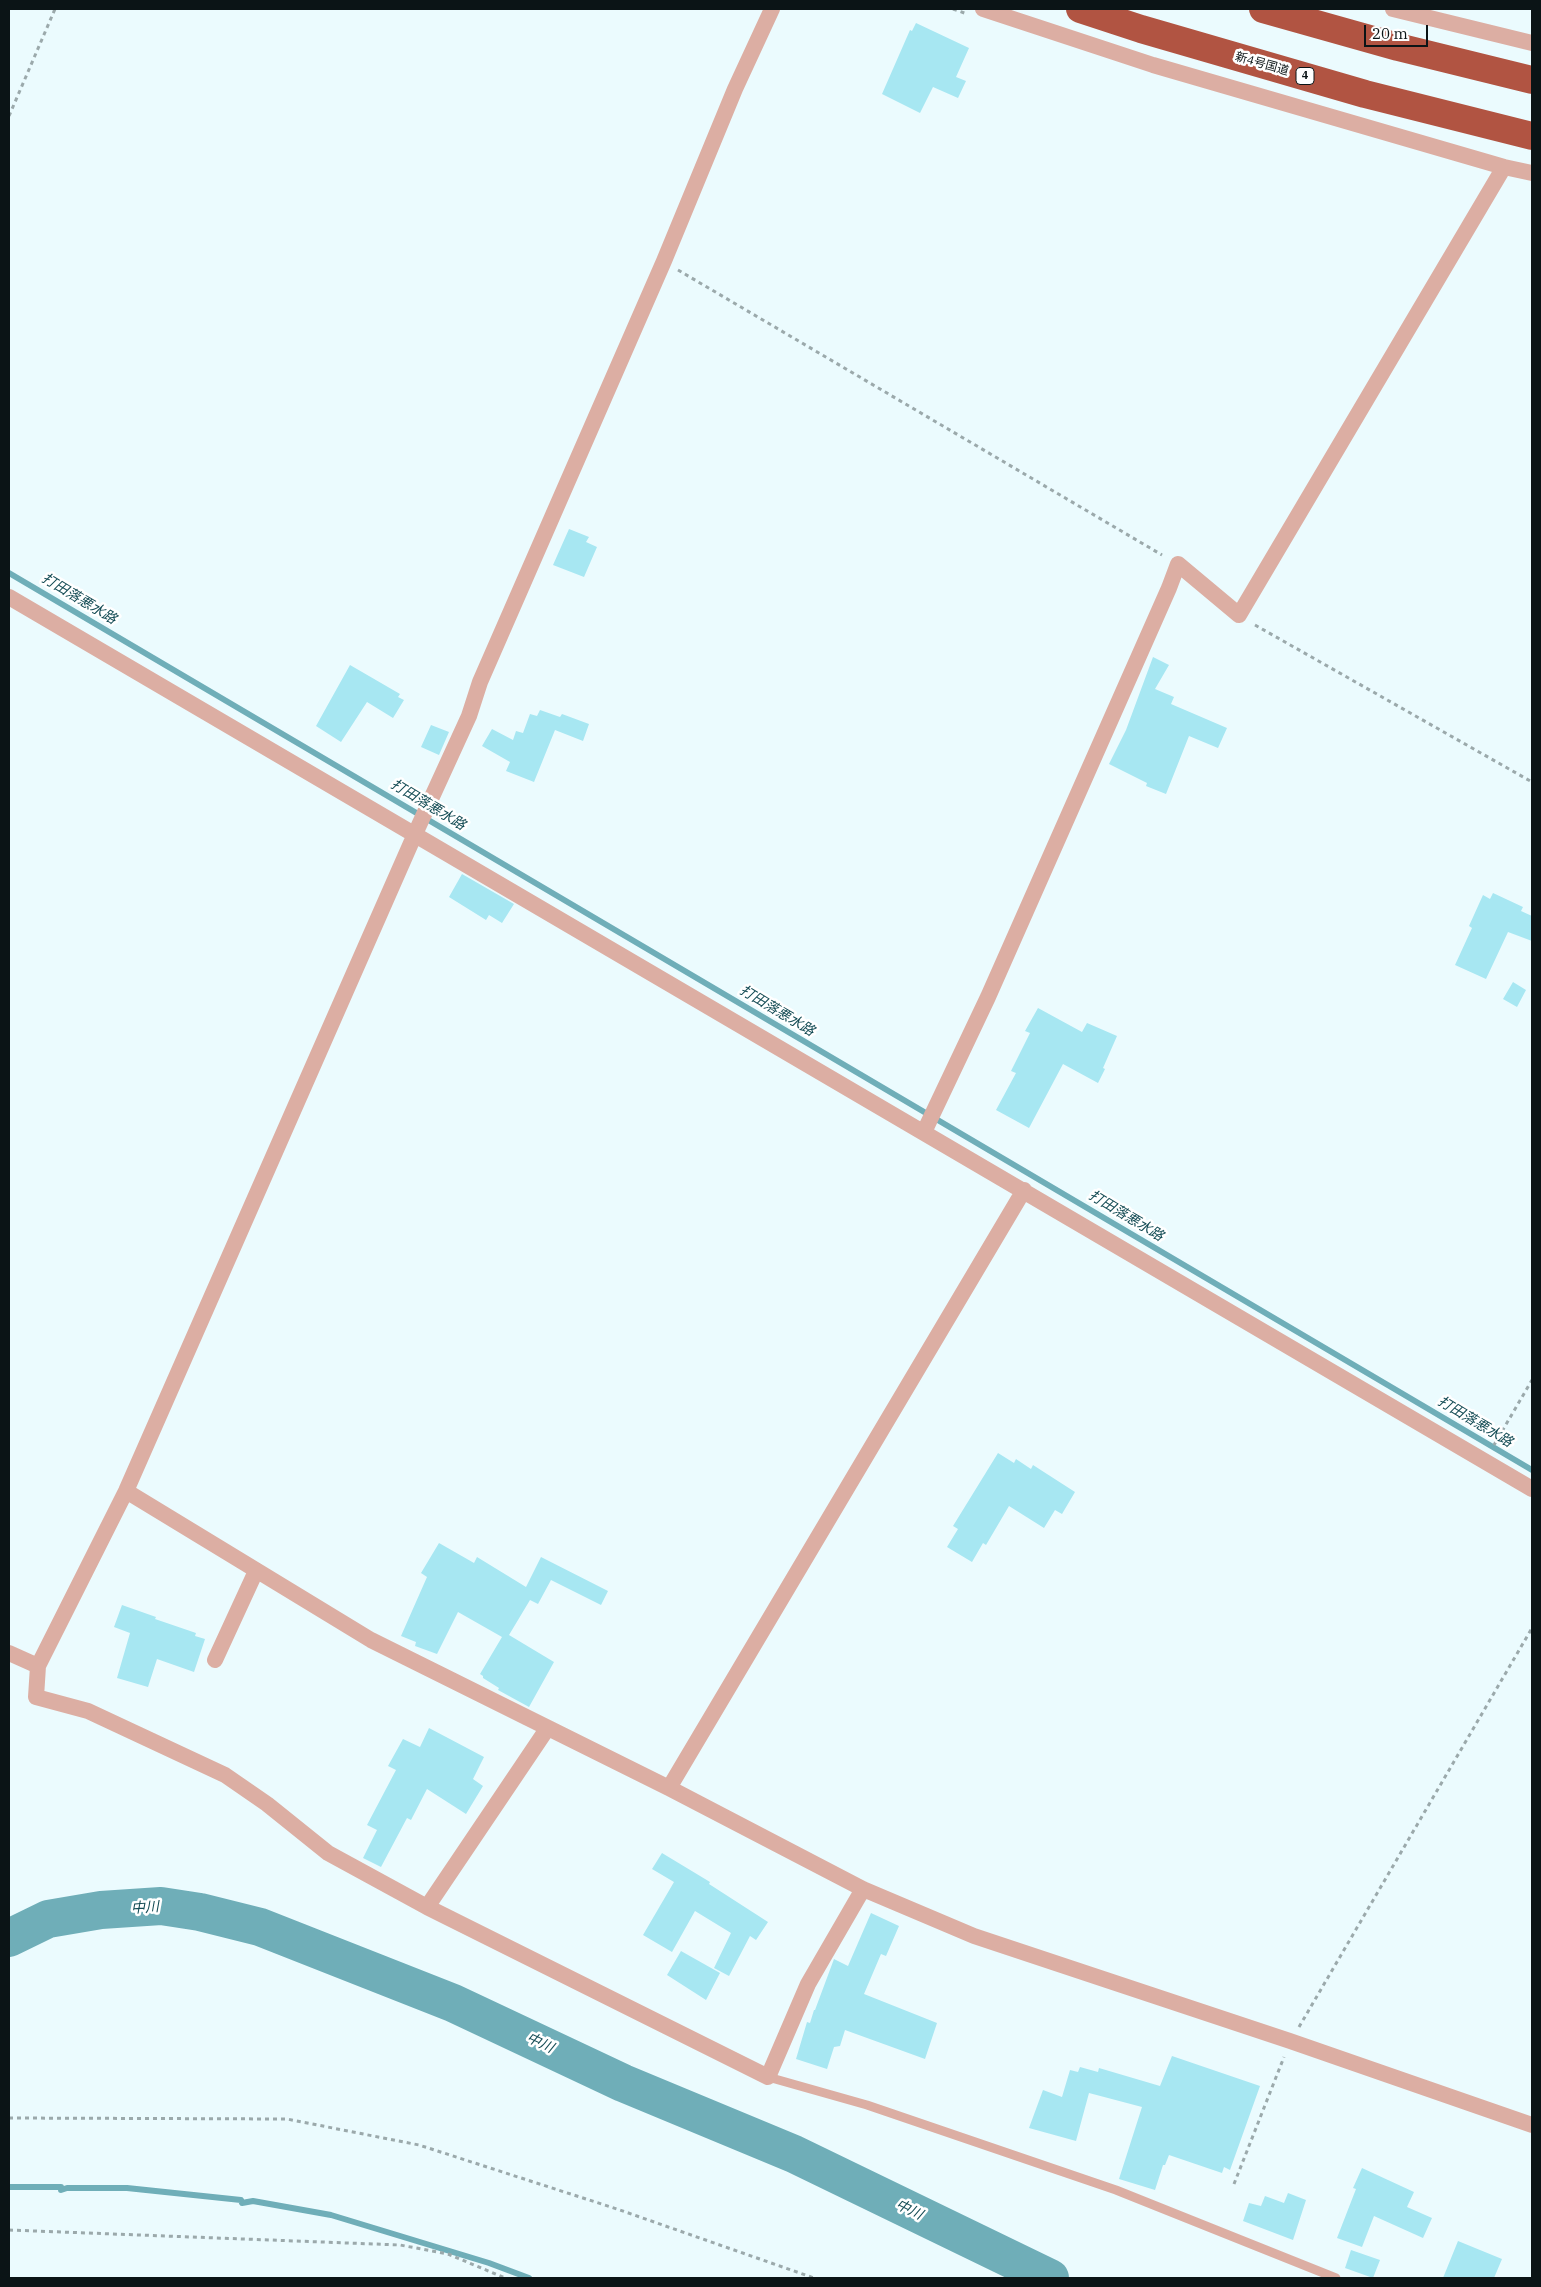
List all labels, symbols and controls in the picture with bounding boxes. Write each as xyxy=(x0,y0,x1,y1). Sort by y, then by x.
scale bar xyxy=(1366,15,1430,47)
text: 20 m xyxy=(1372,24,1408,43)
street label: 新4号国道 xyxy=(1233,49,1291,79)
road number: 4 xyxy=(1296,68,1314,84)
water label: 打田落悪水路 xyxy=(39,570,119,628)
water label: 打田落悪水路 xyxy=(388,776,468,834)
water label: 打田落悪水路 xyxy=(737,982,817,1040)
water label: 打田落悪水路 xyxy=(1086,1187,1166,1245)
water label: 打田落悪水路 xyxy=(1435,1393,1515,1451)
water label: 中川 xyxy=(130,1899,160,1917)
water label: 中川 xyxy=(524,2029,556,2057)
water label: 中川 xyxy=(893,2196,925,2224)

